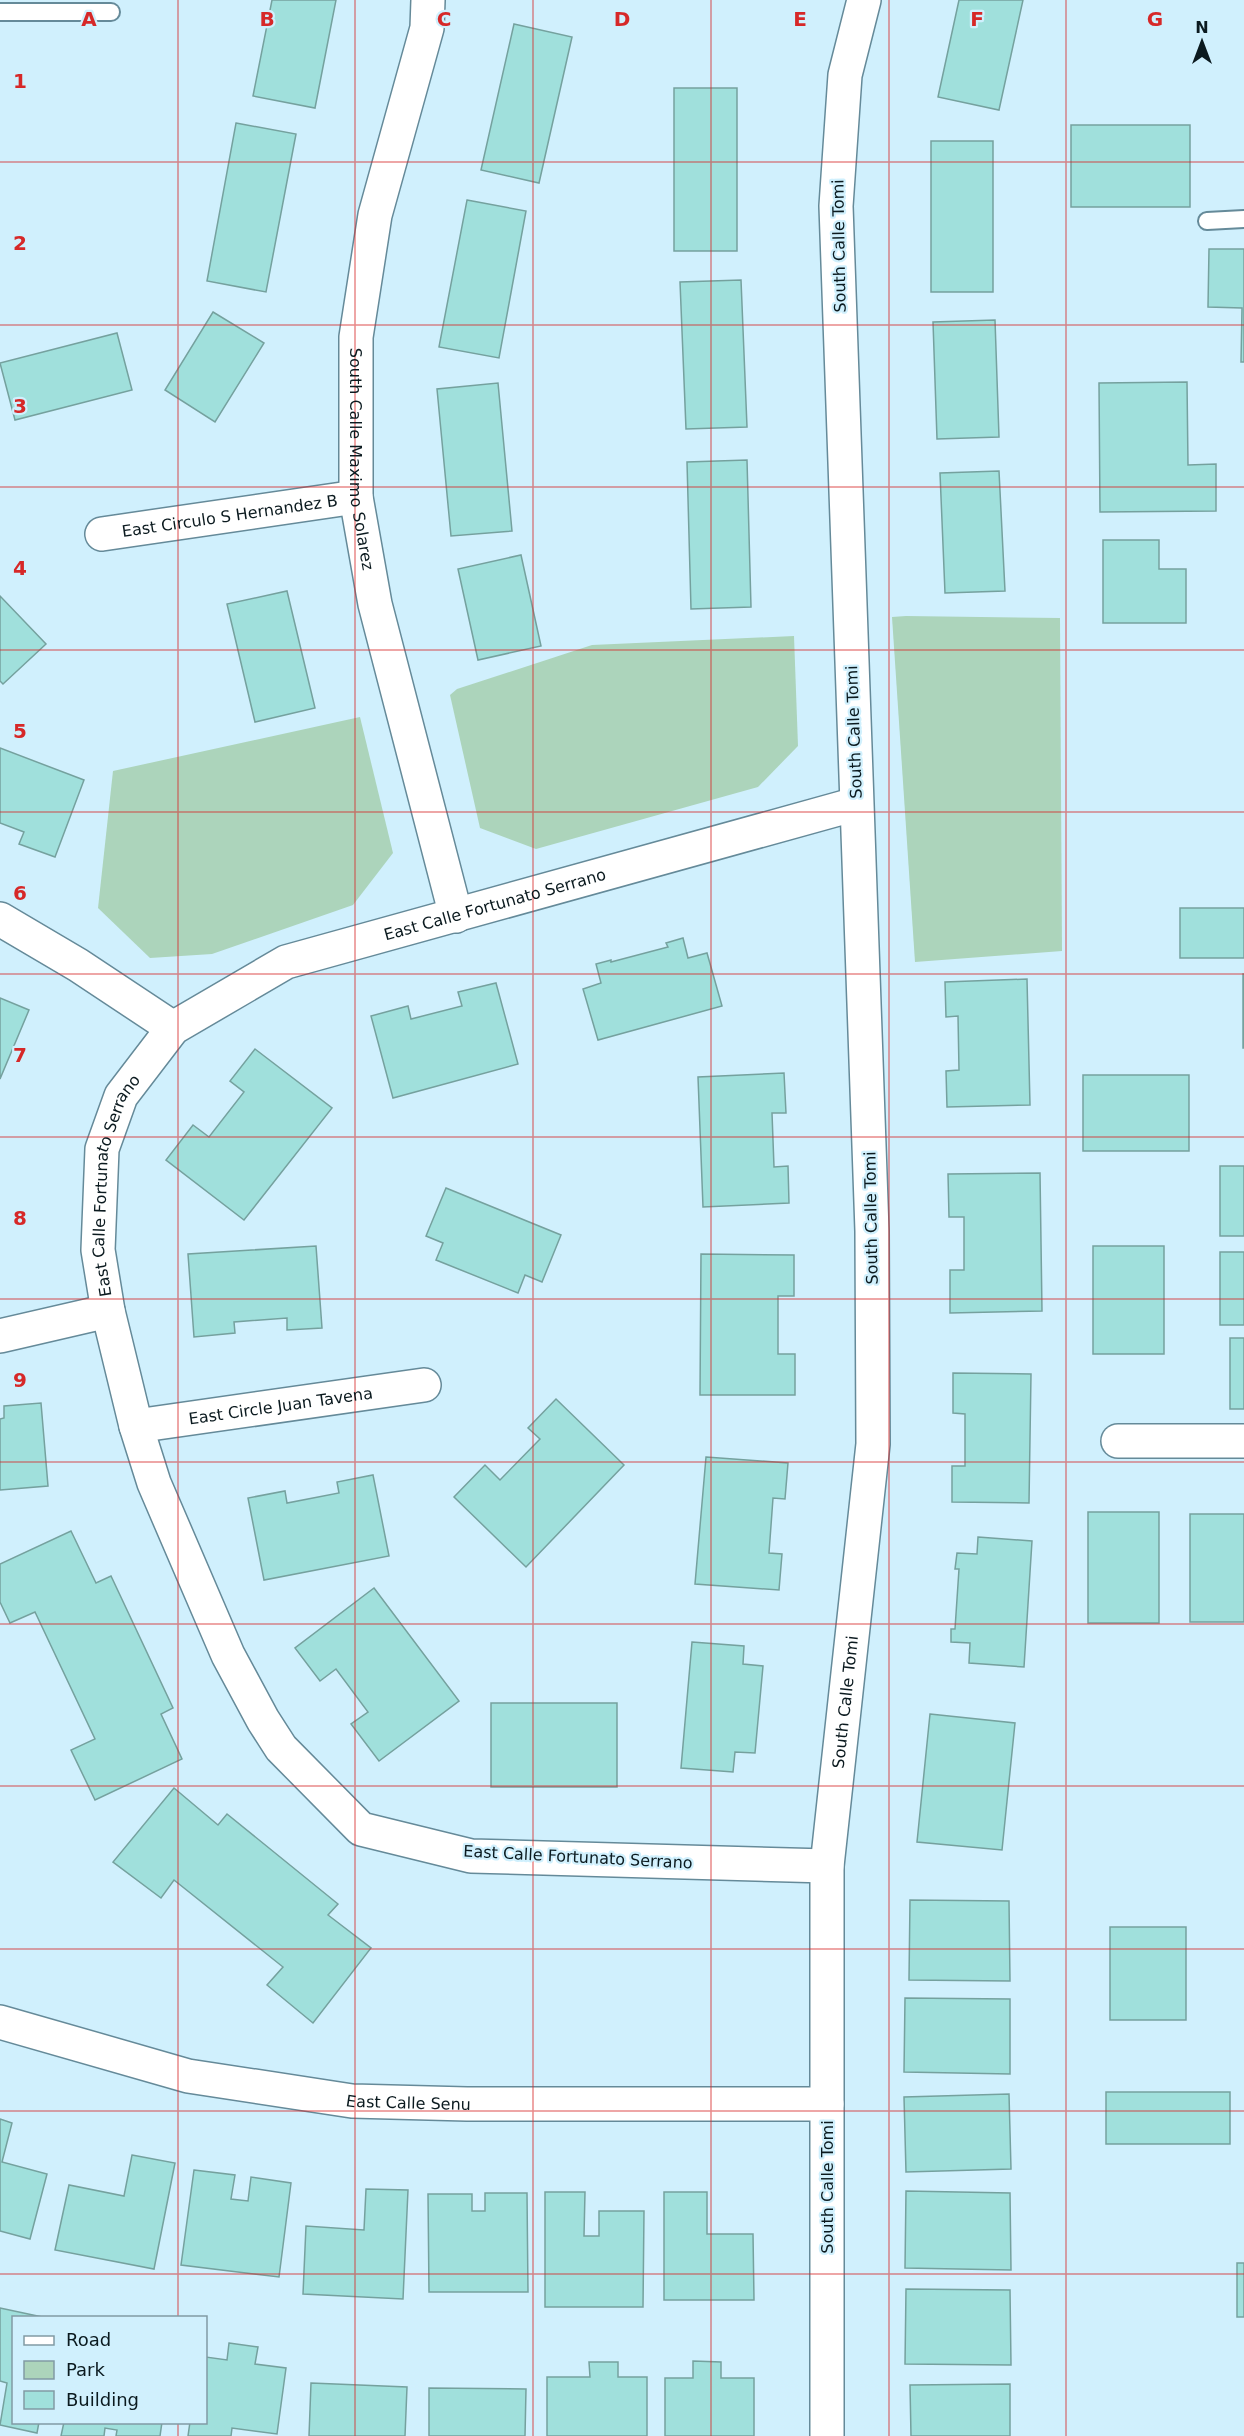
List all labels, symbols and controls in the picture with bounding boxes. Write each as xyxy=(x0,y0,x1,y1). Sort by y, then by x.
text: A xyxy=(81,7,97,31)
text: B xyxy=(259,7,275,31)
text: C xyxy=(437,7,451,31)
text: D xyxy=(614,7,630,31)
text: E xyxy=(793,7,807,31)
text: F xyxy=(970,7,984,31)
text: G xyxy=(1147,7,1163,31)
north arrow xyxy=(1172,12,1232,72)
text: N xyxy=(1195,18,1209,37)
text: 1 xyxy=(13,69,27,93)
street label: South Calle Tomi xyxy=(828,179,850,313)
text: 2 xyxy=(13,231,27,255)
street label: South Calle Maximo Solarez xyxy=(347,348,378,572)
text: 3 xyxy=(13,394,27,418)
street label: East Circulo S Hernandez B xyxy=(121,490,339,541)
text: 4 xyxy=(13,556,27,580)
street label: South Calle Tomi xyxy=(842,665,866,799)
text: 5 xyxy=(13,719,27,743)
street label: East Calle Fortunato Serrano xyxy=(382,864,608,944)
text: 6 xyxy=(13,881,27,905)
text: 7 xyxy=(13,1043,27,1067)
street label: East Calle Fortunato Serrano xyxy=(88,1070,144,1298)
street label: South Calle Tomi xyxy=(860,1151,882,1285)
text: 8 xyxy=(13,1206,27,1230)
text: 9 xyxy=(13,1368,27,1392)
street label: East Circle Juan Tavena xyxy=(187,1383,374,1428)
street label: South Calle Tomi xyxy=(828,1635,862,1769)
street label: East Calle Fortunato Serrano xyxy=(463,1842,693,1872)
street label: East Calle Senu xyxy=(345,2091,471,2114)
street label: South Calle Tomi xyxy=(818,2120,837,2254)
legend xyxy=(12,2316,207,2424)
text: Road xyxy=(66,2329,111,2350)
text: Park xyxy=(66,2359,105,2380)
text: Building xyxy=(66,2389,139,2410)

